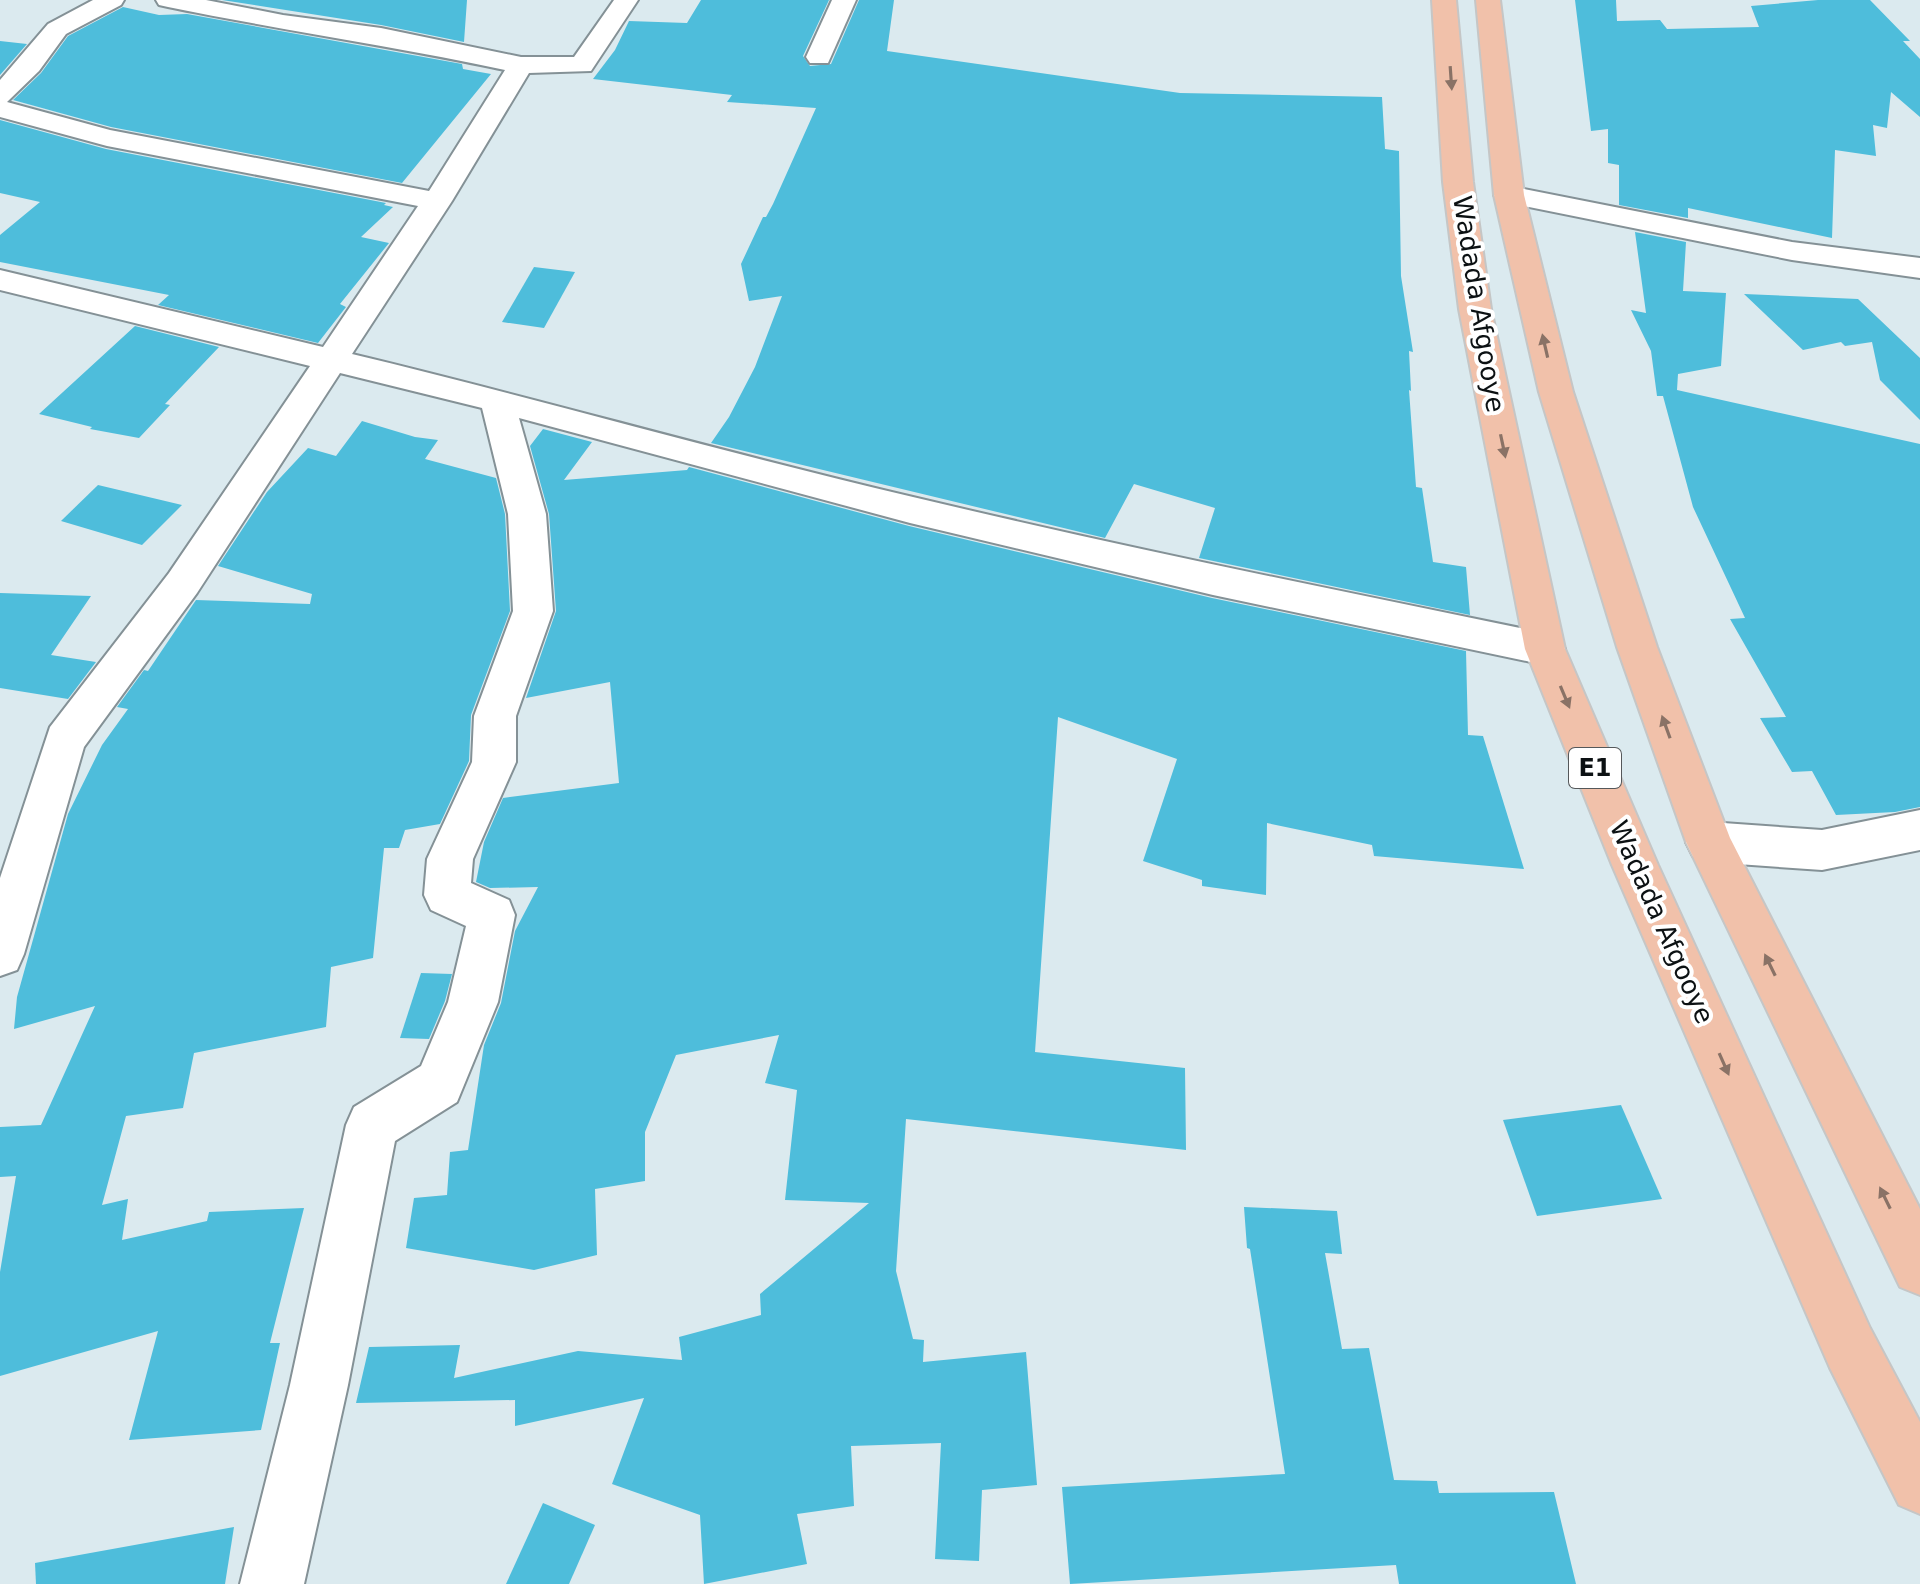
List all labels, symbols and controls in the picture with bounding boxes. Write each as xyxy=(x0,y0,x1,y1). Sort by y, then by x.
one-way arrow xyxy=(1444,66,1457,91)
street label: Wadada Afgooye xyxy=(1447,194,1511,414)
one-way arrow xyxy=(1538,333,1551,358)
one-way arrow xyxy=(1497,433,1510,458)
one-way arrow xyxy=(1559,685,1572,709)
one-way arrow xyxy=(1659,714,1672,738)
road number: E1 xyxy=(1569,748,1621,788)
street label: Wadada Afgooye xyxy=(1604,816,1720,1028)
one-way arrow xyxy=(1763,953,1777,976)
one-way arrow xyxy=(1717,1053,1731,1076)
one-way arrow xyxy=(1879,1186,1892,1209)

